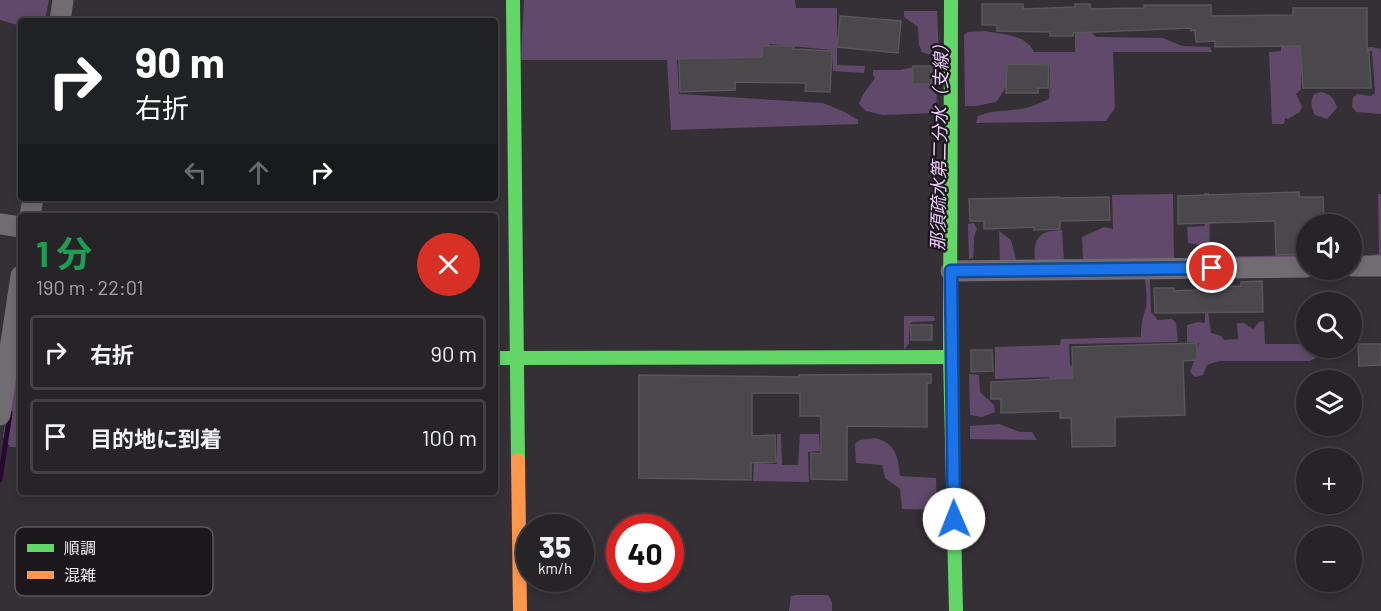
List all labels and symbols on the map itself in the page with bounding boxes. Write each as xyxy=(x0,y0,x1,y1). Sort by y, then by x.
water label: 那須疏水第二分水（支線） xyxy=(926,35,952,251)
pin xyxy=(1186,242,1237,293)
position arrow xyxy=(922,487,986,551)
speed limit sign: 40 xyxy=(606,514,684,592)
legend xyxy=(15,527,213,596)
text: 順調 xyxy=(64,538,96,557)
text: 混雑 xyxy=(64,565,96,584)

